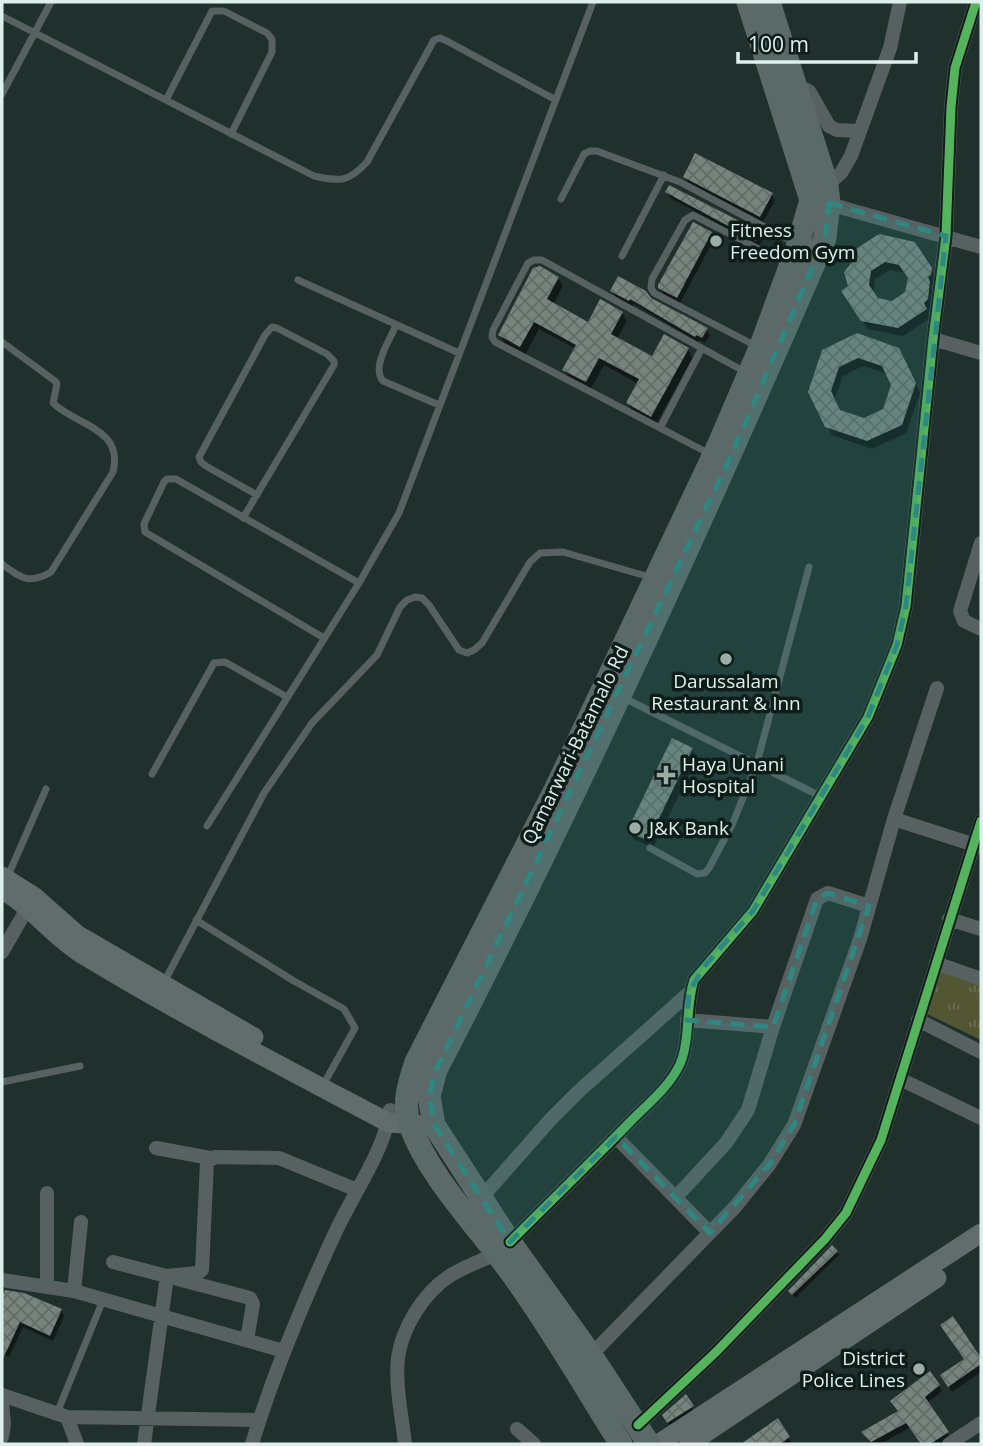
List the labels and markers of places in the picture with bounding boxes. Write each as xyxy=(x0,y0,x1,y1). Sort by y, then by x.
place label: Fitness Freedom Gym xyxy=(730,217,855,265)
marker: Fitness Freedom Gym xyxy=(708,233,724,249)
marker: Darussalam Restaurant & Inn xyxy=(718,651,734,667)
place label: Darussalam Restaurant & Inn xyxy=(651,668,801,716)
place label: Haya Unani Hospital xyxy=(682,751,784,799)
marker: Haya Unani Hospital xyxy=(656,765,676,785)
place label: J&K Bank xyxy=(647,815,729,841)
marker: J&K Bank xyxy=(627,820,643,836)
place label: District Police Lines xyxy=(802,1345,905,1393)
marker: District Police Lines xyxy=(911,1361,927,1377)

